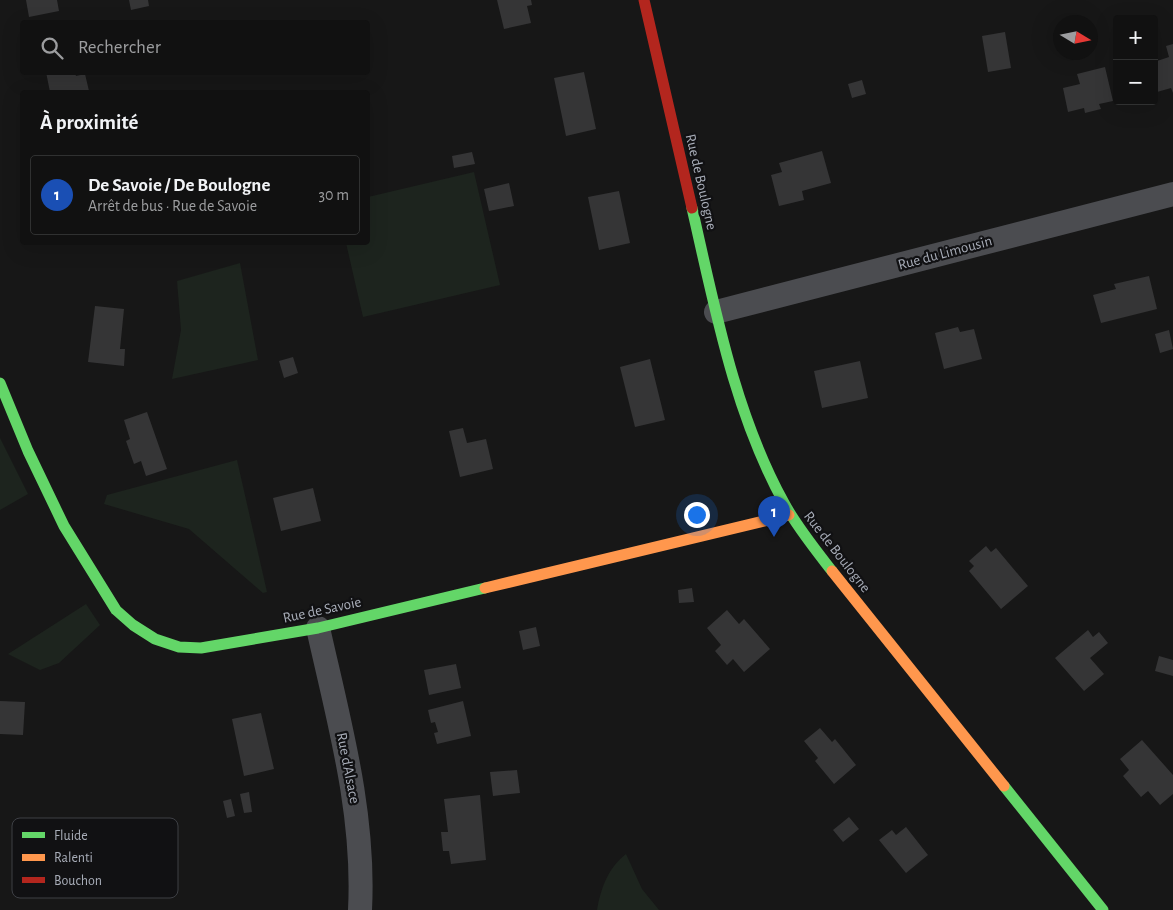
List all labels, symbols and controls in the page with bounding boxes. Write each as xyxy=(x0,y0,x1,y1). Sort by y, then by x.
north arrow xyxy=(1053,15,1098,60)
map controls xyxy=(1113,15,1158,105)
button: + xyxy=(1113,15,1158,60)
search box xyxy=(20,20,370,75)
icon: search xyxy=(38,34,66,62)
text: Rechercher xyxy=(78,38,161,57)
button: − xyxy=(1113,60,1158,105)
text: À proximité xyxy=(40,112,138,133)
street label: Rue de Boulogne xyxy=(683,132,719,232)
text: De Savoie / De Boulogne xyxy=(88,176,270,195)
text: 1 xyxy=(54,187,60,203)
text: 30 m xyxy=(319,187,349,203)
text: Arrêt de bus · Rue de Savoie xyxy=(88,198,257,214)
street label: Rue du Limousin xyxy=(896,233,994,273)
pin: 1 xyxy=(758,496,790,537)
your location xyxy=(684,502,710,528)
street label: Rue de Boulogne xyxy=(801,509,873,595)
street label: Rue de Savoie xyxy=(281,594,363,626)
street label: Rue d'Alsace xyxy=(334,731,362,805)
legend xyxy=(12,818,178,898)
text: Fluide xyxy=(54,829,88,843)
text: Ralenti xyxy=(54,851,93,865)
text: Bouchon xyxy=(54,874,102,888)

